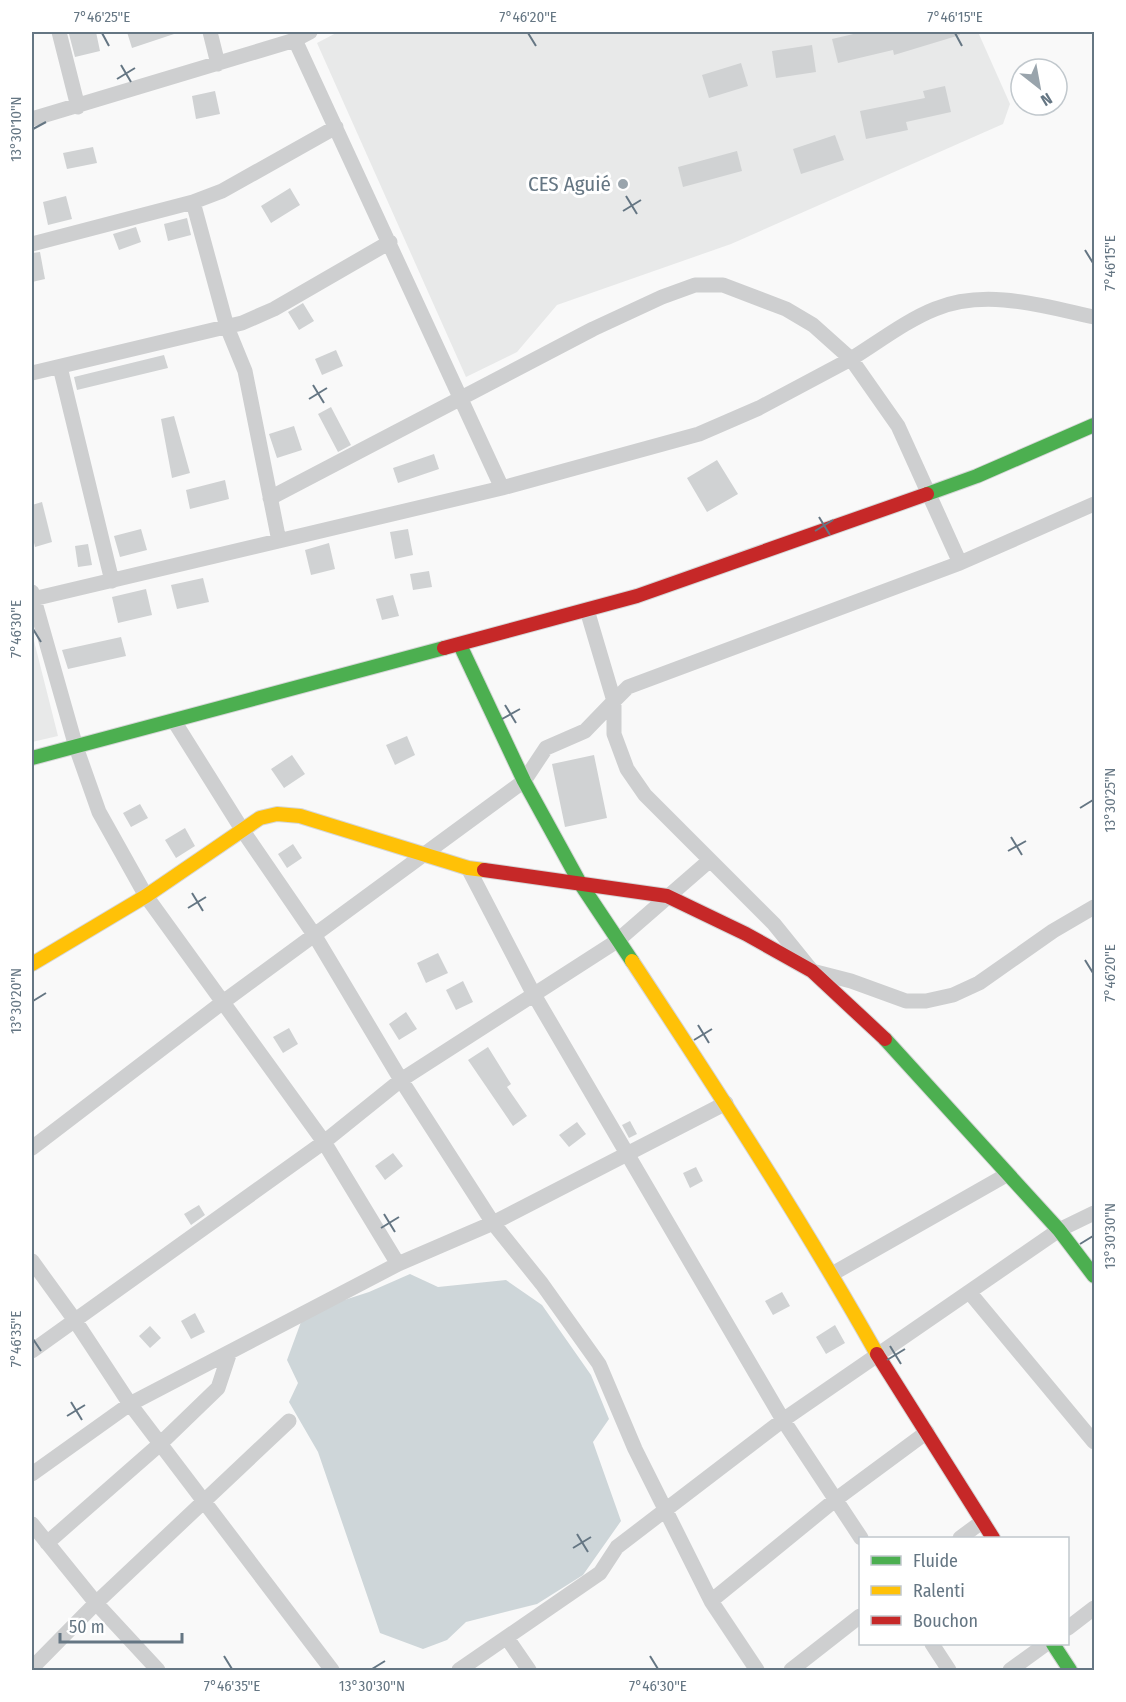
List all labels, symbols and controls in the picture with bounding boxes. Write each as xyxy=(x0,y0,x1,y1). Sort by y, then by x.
text: 7°46'25"E xyxy=(74,8,130,26)
text: 7°46'20"E xyxy=(499,8,557,26)
text: 7°46'15"E xyxy=(927,8,983,26)
north arrow xyxy=(1009,57,1069,117)
text: N xyxy=(1037,89,1055,110)
text: 13°30'10"N xyxy=(7,96,25,162)
place label: CES Aguié xyxy=(528,171,611,197)
marker: CES Aguié xyxy=(616,177,630,191)
text: 7°46'15"E xyxy=(1101,235,1119,291)
text: 7°46'30"E xyxy=(7,600,25,658)
text: 13°30'25"N xyxy=(1101,768,1119,832)
text: 7°46'20"E xyxy=(1101,944,1119,1002)
text: 13°30'20"N xyxy=(7,968,25,1034)
text: 13°30'30"N xyxy=(1101,1203,1119,1269)
text: 7°46'35"E xyxy=(7,1311,25,1367)
legend xyxy=(859,1537,1069,1645)
text: Fluide xyxy=(913,1550,958,1572)
text: Ralenti xyxy=(913,1580,965,1602)
scale bar xyxy=(60,1606,182,1644)
text: Bouchon xyxy=(913,1610,978,1632)
text: 50 m xyxy=(69,1616,105,1638)
text: 7°46'35"E xyxy=(204,1677,260,1695)
text: 13°30'30"N xyxy=(339,1677,405,1695)
text: 7°46'30"E xyxy=(629,1677,687,1695)

